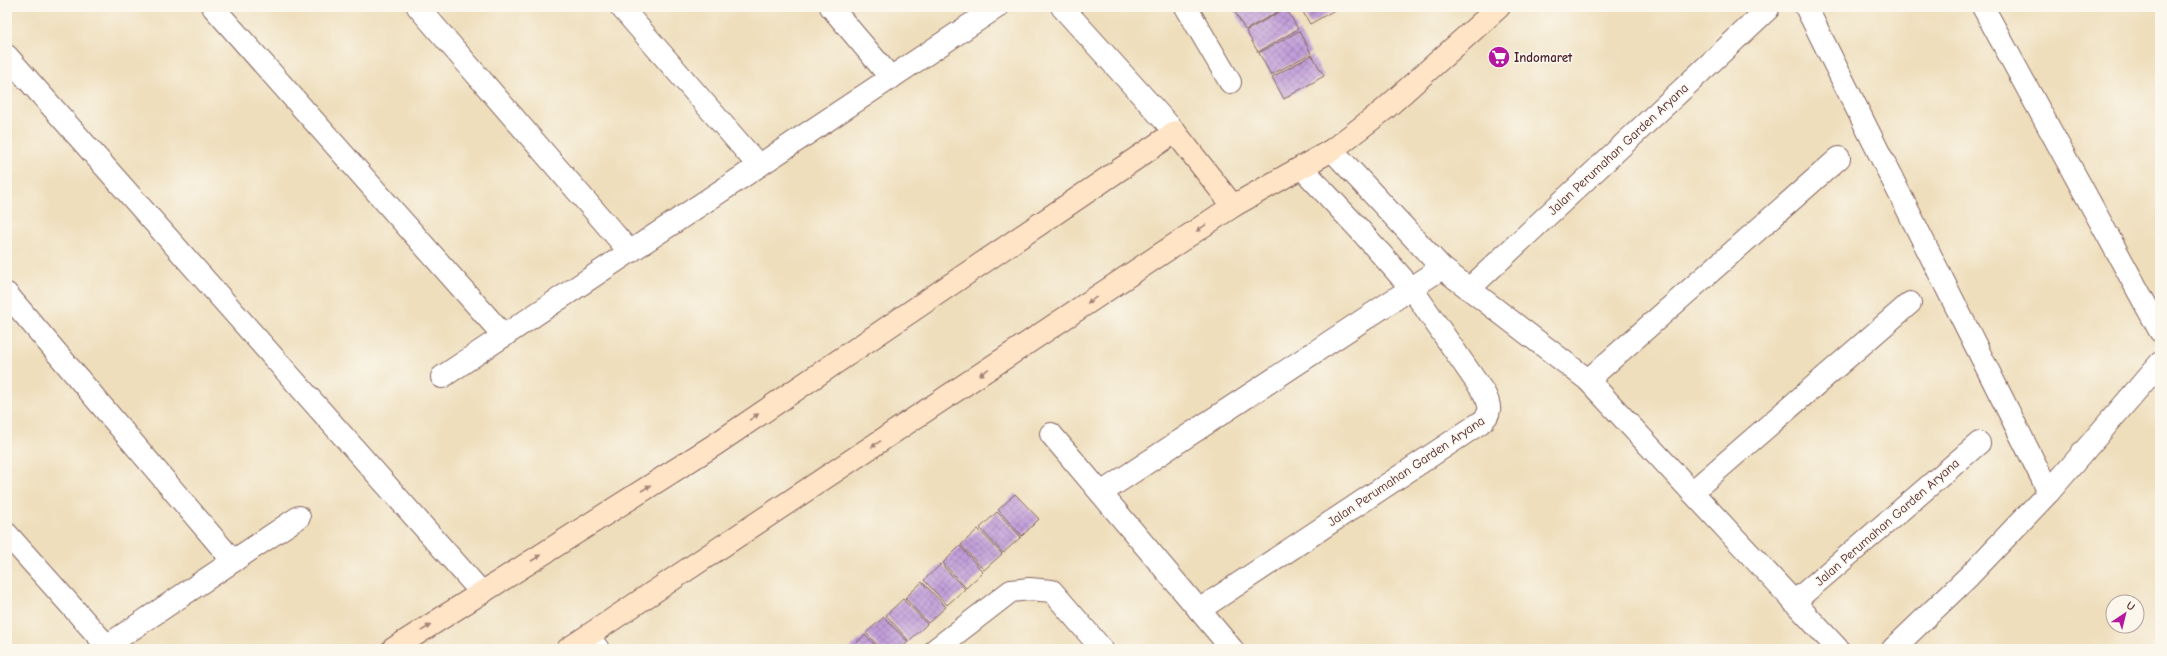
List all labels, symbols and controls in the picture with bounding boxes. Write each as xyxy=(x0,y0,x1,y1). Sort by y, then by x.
supermarket icon: Indomaret xyxy=(1486,44,1512,70)
place label: Indomaret xyxy=(1514,50,1573,65)
street label: Jalan Perumahan Garden Aryana xyxy=(1545,80,1691,218)
one-way arrow xyxy=(1195,224,1206,232)
one-way arrow xyxy=(1087,296,1097,304)
one-way arrow xyxy=(979,368,989,376)
one-way arrow xyxy=(749,413,760,421)
street label: Jalan Perumahan Garden Aryana xyxy=(1325,413,1487,529)
one-way arrow xyxy=(871,440,881,448)
street label: Jalan Perumahan Garden Aryana xyxy=(1812,455,1962,589)
one-way arrow xyxy=(640,485,652,492)
one-way arrow xyxy=(531,554,541,562)
north arrow xyxy=(2105,594,2145,634)
text: U xyxy=(2124,599,2137,614)
one-way arrow xyxy=(421,624,431,632)

